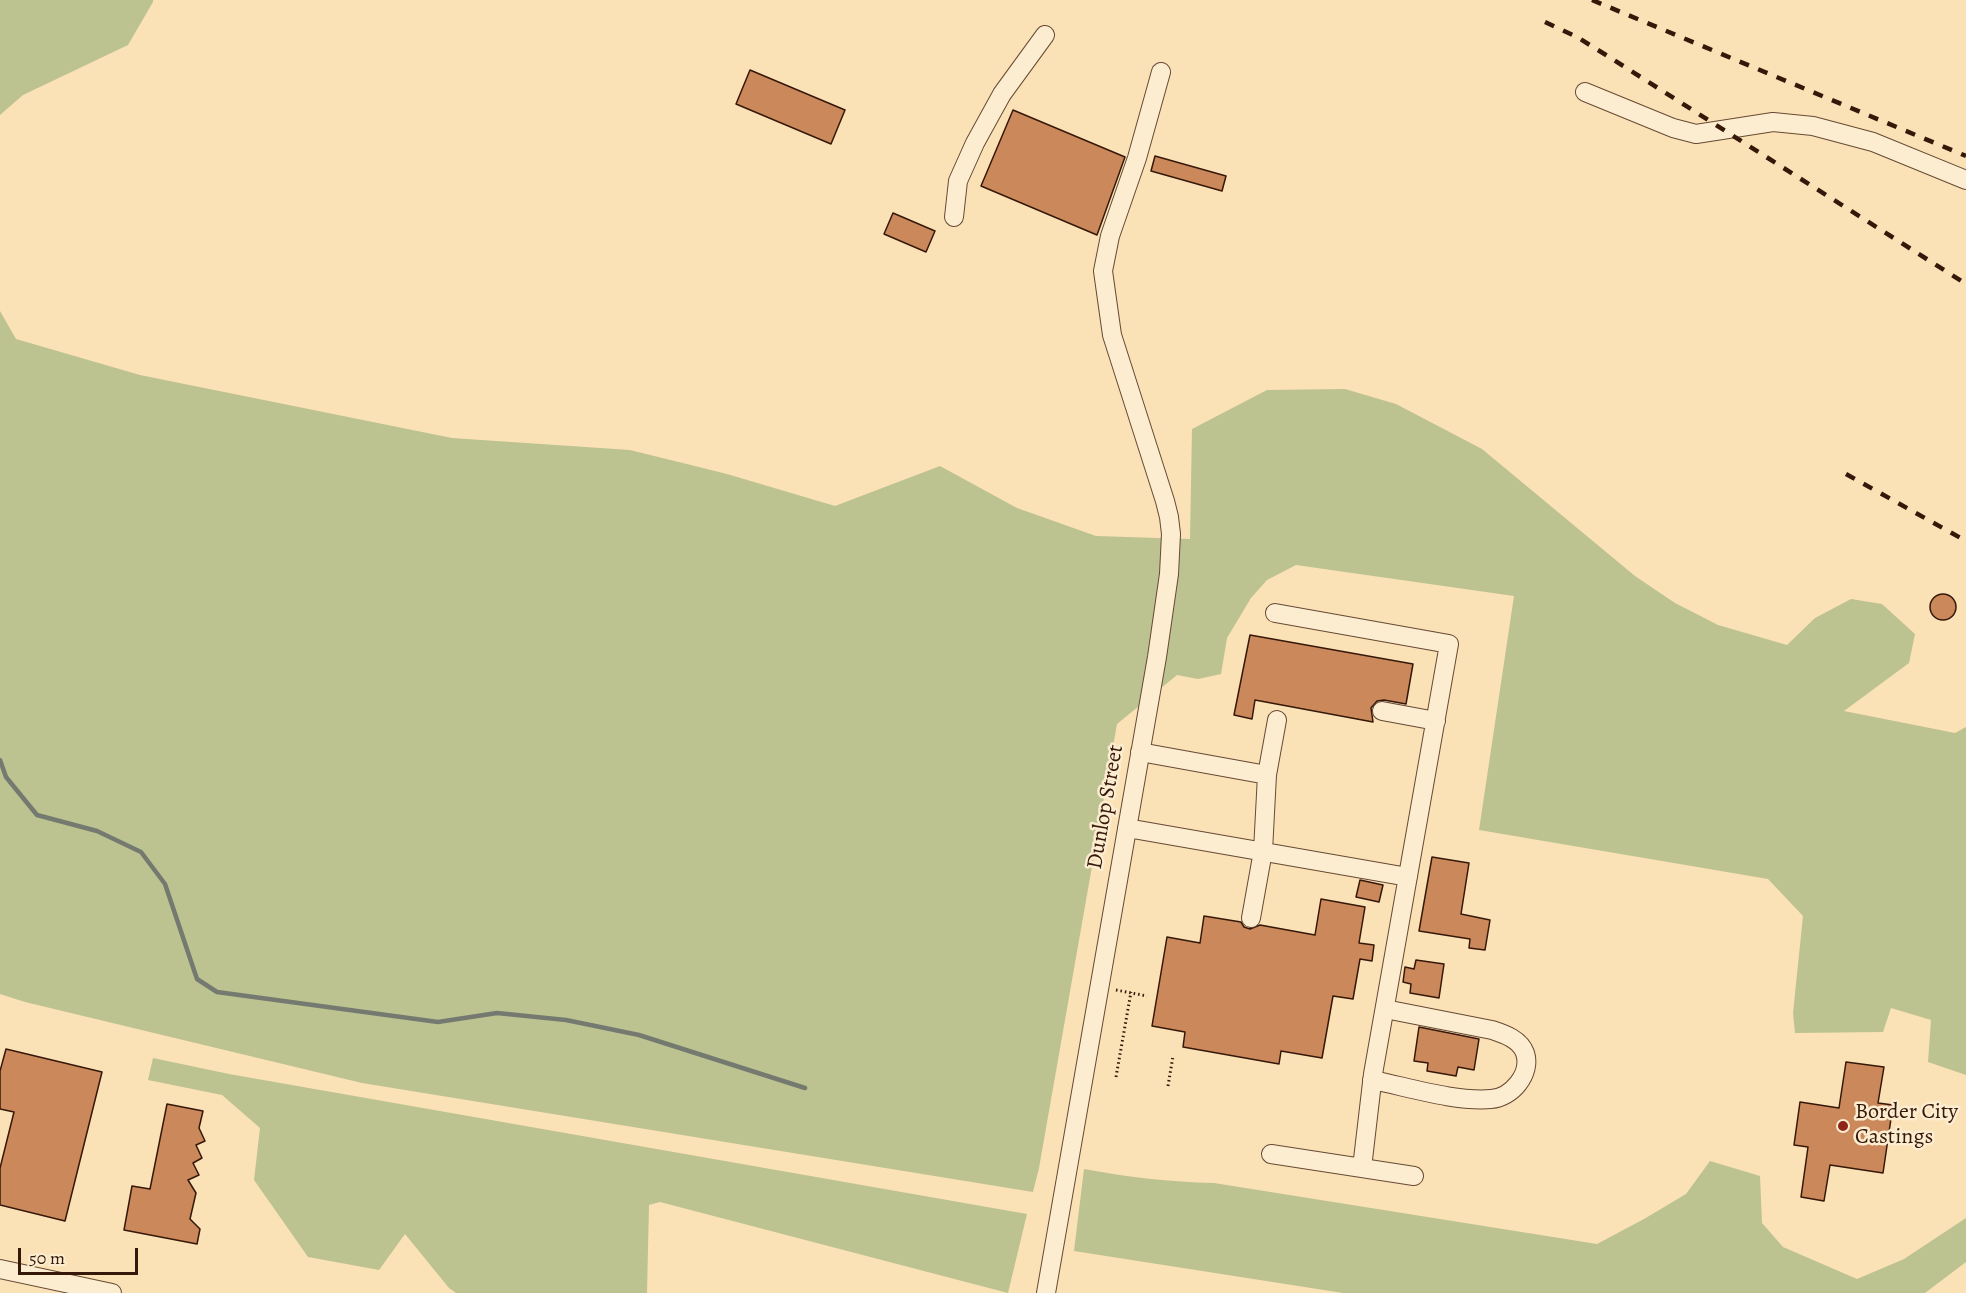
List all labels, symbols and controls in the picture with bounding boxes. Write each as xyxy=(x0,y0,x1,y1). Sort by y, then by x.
street label: Dunlop Street xyxy=(1082,743,1130,871)
place label: Border City Castings xyxy=(1855,1100,1958,1152)
marker: Border City Castings xyxy=(1836,1119,1850,1133)
scale bar xyxy=(21,1236,141,1274)
text: 50 m xyxy=(29,1246,65,1270)

